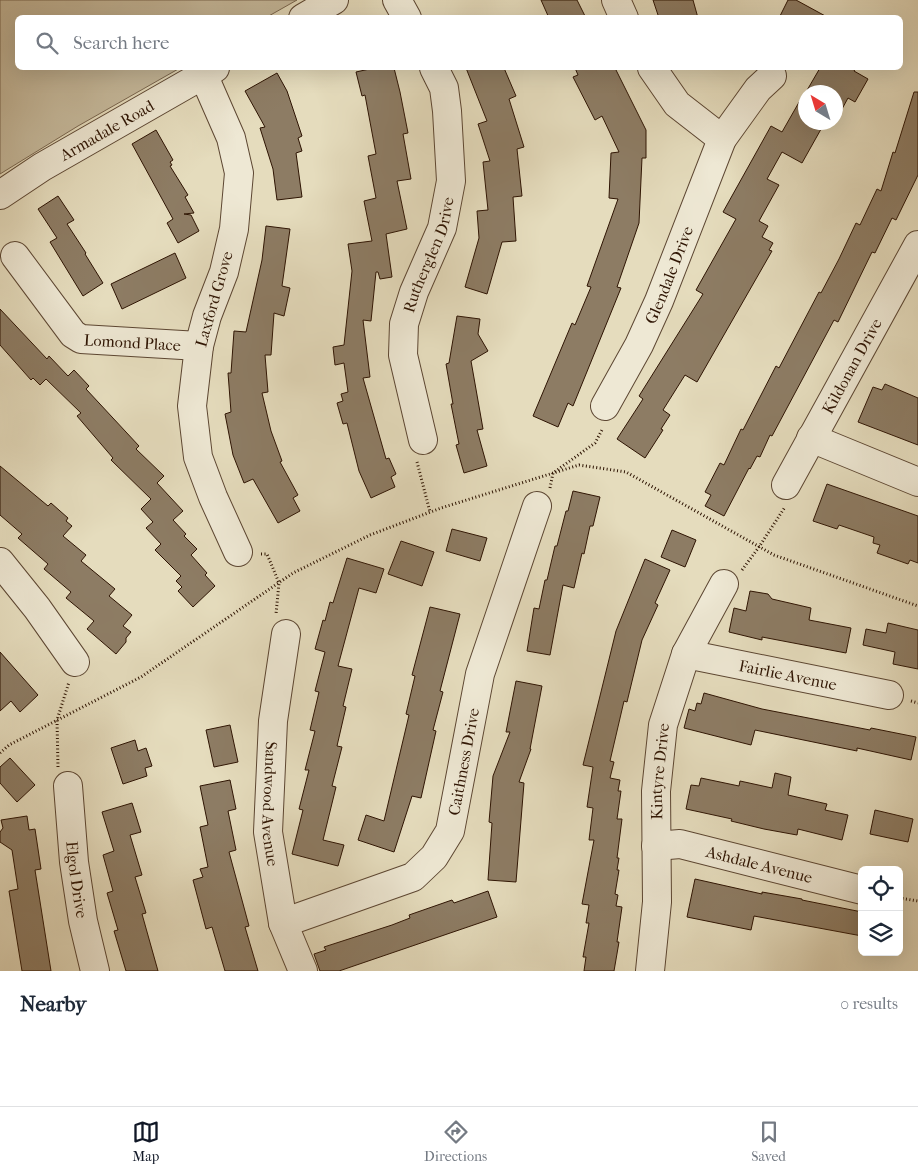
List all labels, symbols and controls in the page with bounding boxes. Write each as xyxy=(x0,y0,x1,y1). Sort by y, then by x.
search box xyxy=(15,15,903,70)
icon: search xyxy=(33,29,61,57)
text: Search here xyxy=(73,32,169,54)
north arrow xyxy=(798,85,843,130)
street label: Armadale Road xyxy=(55,95,157,165)
street label: Rutherglen Drive xyxy=(399,195,457,315)
street label: Glendale Drive xyxy=(640,223,697,327)
street label: Laxford Grove xyxy=(191,249,237,349)
street label: Kildonan Drive xyxy=(818,315,885,417)
street label: Lomond Place xyxy=(83,330,181,354)
street label: Fairlie Avenue xyxy=(737,655,839,694)
street label: Caithness Drive xyxy=(444,706,483,817)
street label: Kintyre Drive xyxy=(646,722,673,820)
street label: Sandwood Avenue xyxy=(258,741,283,868)
street label: Elgol Drive xyxy=(63,840,92,919)
street label: Ashdale Avenue xyxy=(703,841,814,887)
map controls xyxy=(858,866,903,956)
button: locate xyxy=(858,866,903,911)
button: layers xyxy=(858,911,903,956)
text: Nearby xyxy=(20,992,86,1016)
text: 0 results xyxy=(840,994,898,1013)
tab: Map xyxy=(132,1118,160,1165)
tab: Directions xyxy=(424,1118,487,1165)
tab: Saved xyxy=(751,1118,786,1165)

